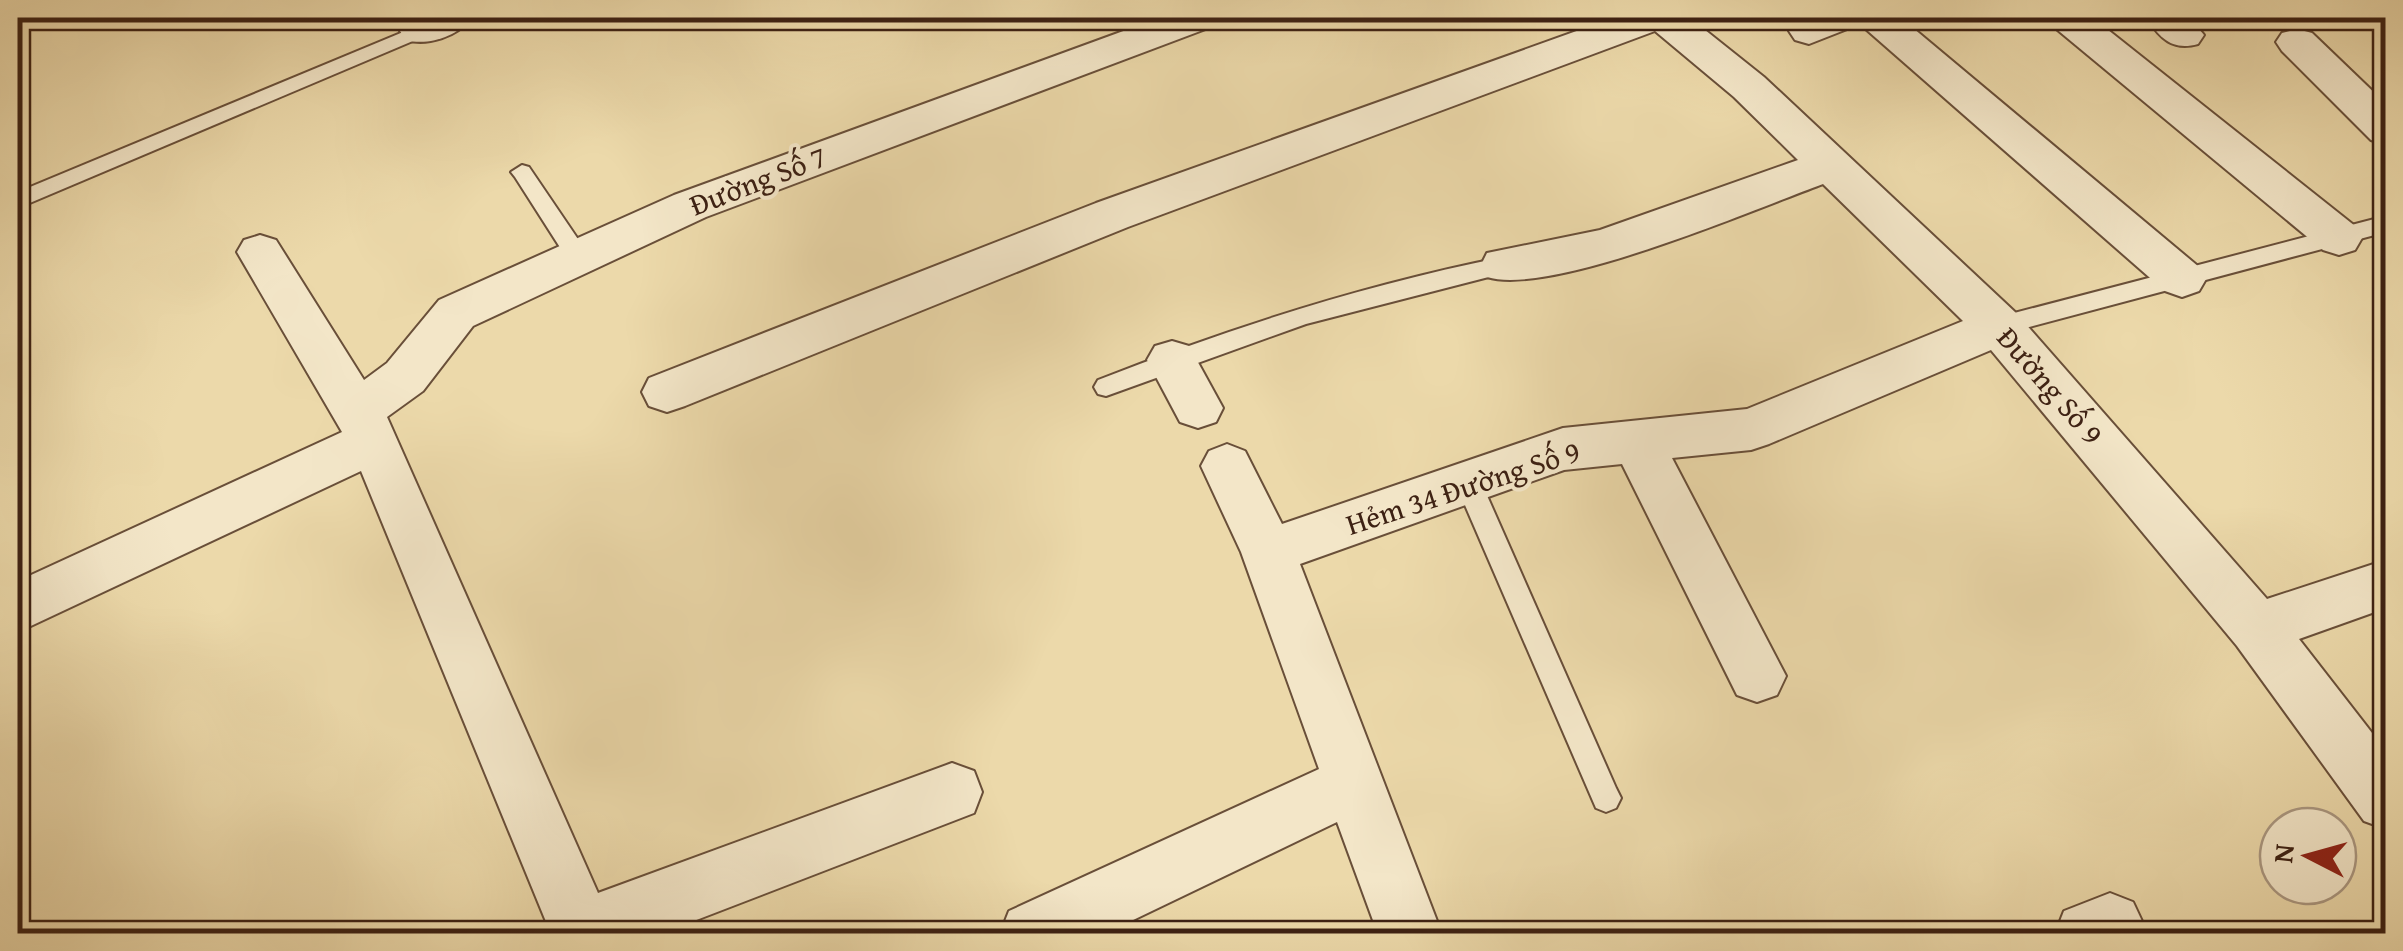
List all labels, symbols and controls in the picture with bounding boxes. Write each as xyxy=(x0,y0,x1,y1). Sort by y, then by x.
street label: Đường Số 7 xyxy=(683,134,832,226)
street label: Đường Số 9 xyxy=(1987,317,2114,454)
street label: Hẻm 34 Đường Số 9 xyxy=(1340,428,1585,546)
north arrow xyxy=(2258,806,2358,906)
text: N xyxy=(2261,842,2304,865)

